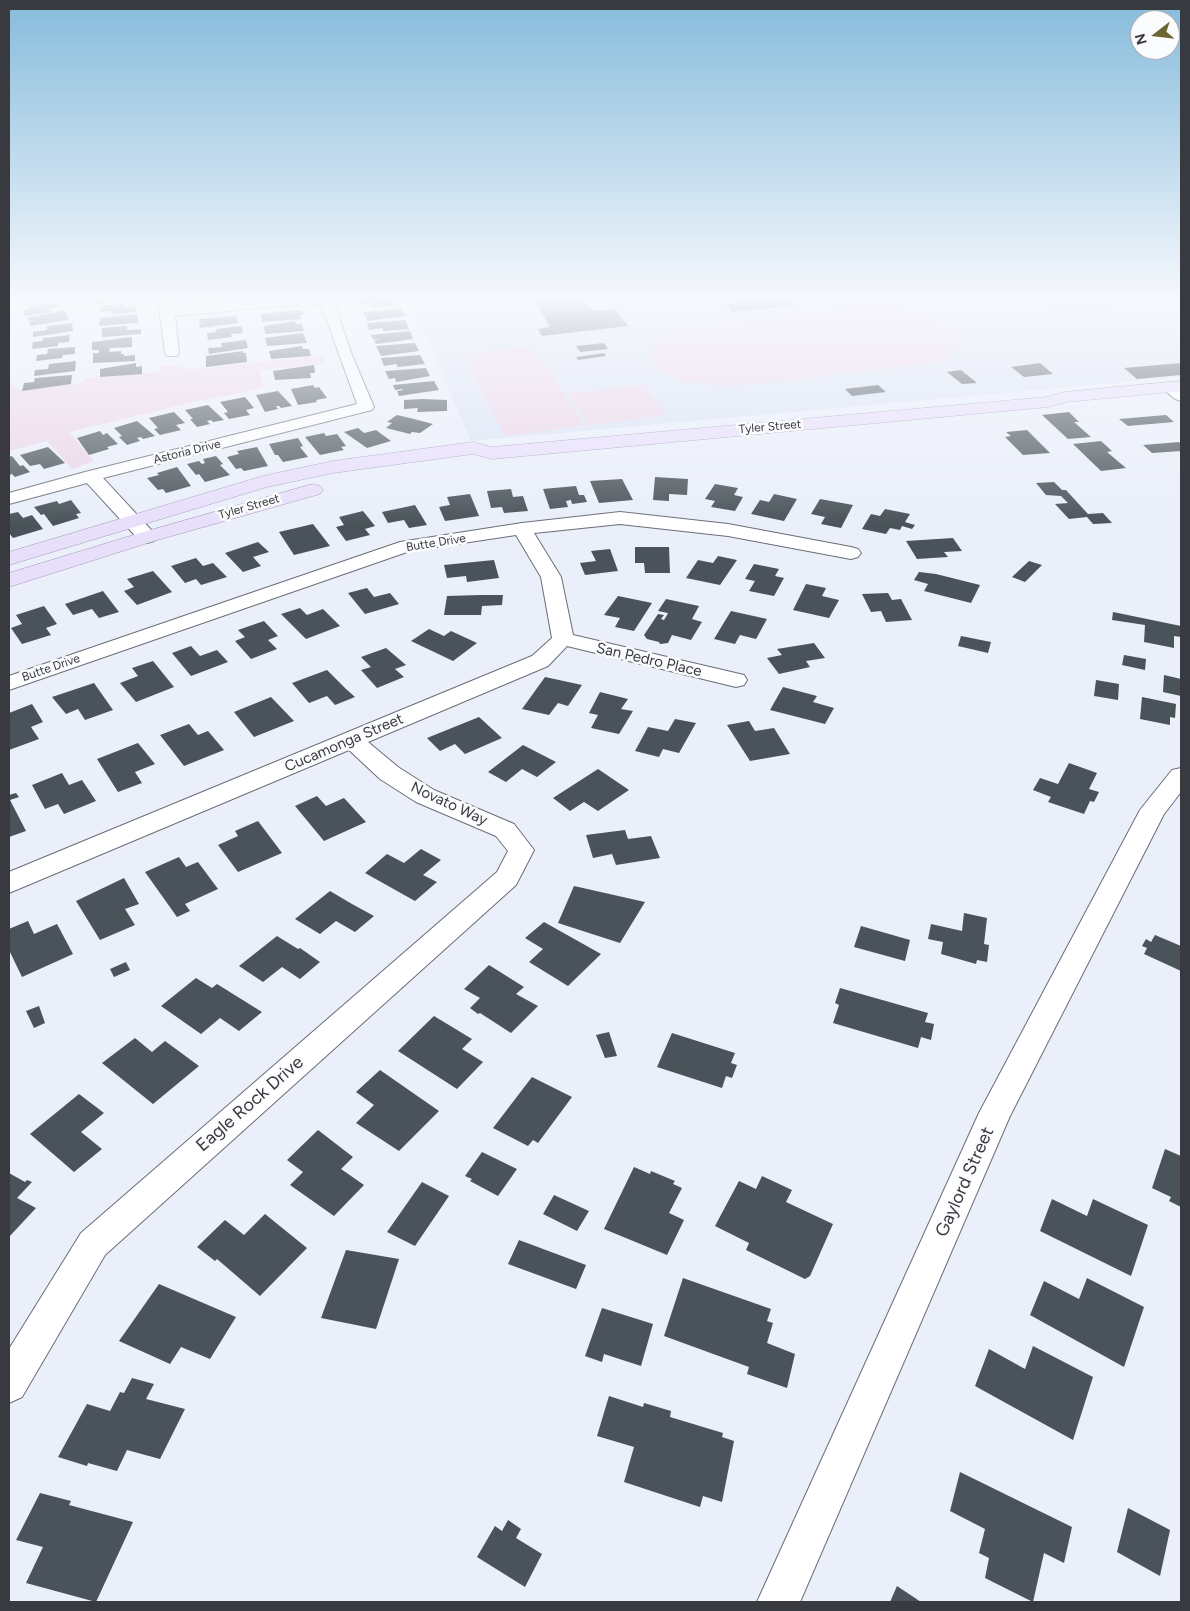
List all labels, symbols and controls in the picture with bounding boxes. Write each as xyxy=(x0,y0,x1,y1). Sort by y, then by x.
north arrow xyxy=(1130,10,1180,60)
text: N xyxy=(1131,31,1151,47)
street label: Tyler Street xyxy=(738,417,802,437)
street label: Astoria Drive xyxy=(152,437,222,467)
street label: Tyler Street xyxy=(217,491,281,523)
street label: Butte Drive xyxy=(405,531,467,555)
street label: San Pedro Place xyxy=(594,639,704,681)
street label: Butte Drive xyxy=(20,651,82,685)
street label: Cucamonga Street xyxy=(282,710,406,776)
street label: Novato Way xyxy=(408,778,490,830)
street label: Eagle Rock Drive xyxy=(192,1052,308,1156)
street label: Gaylord Street xyxy=(931,1124,999,1240)

